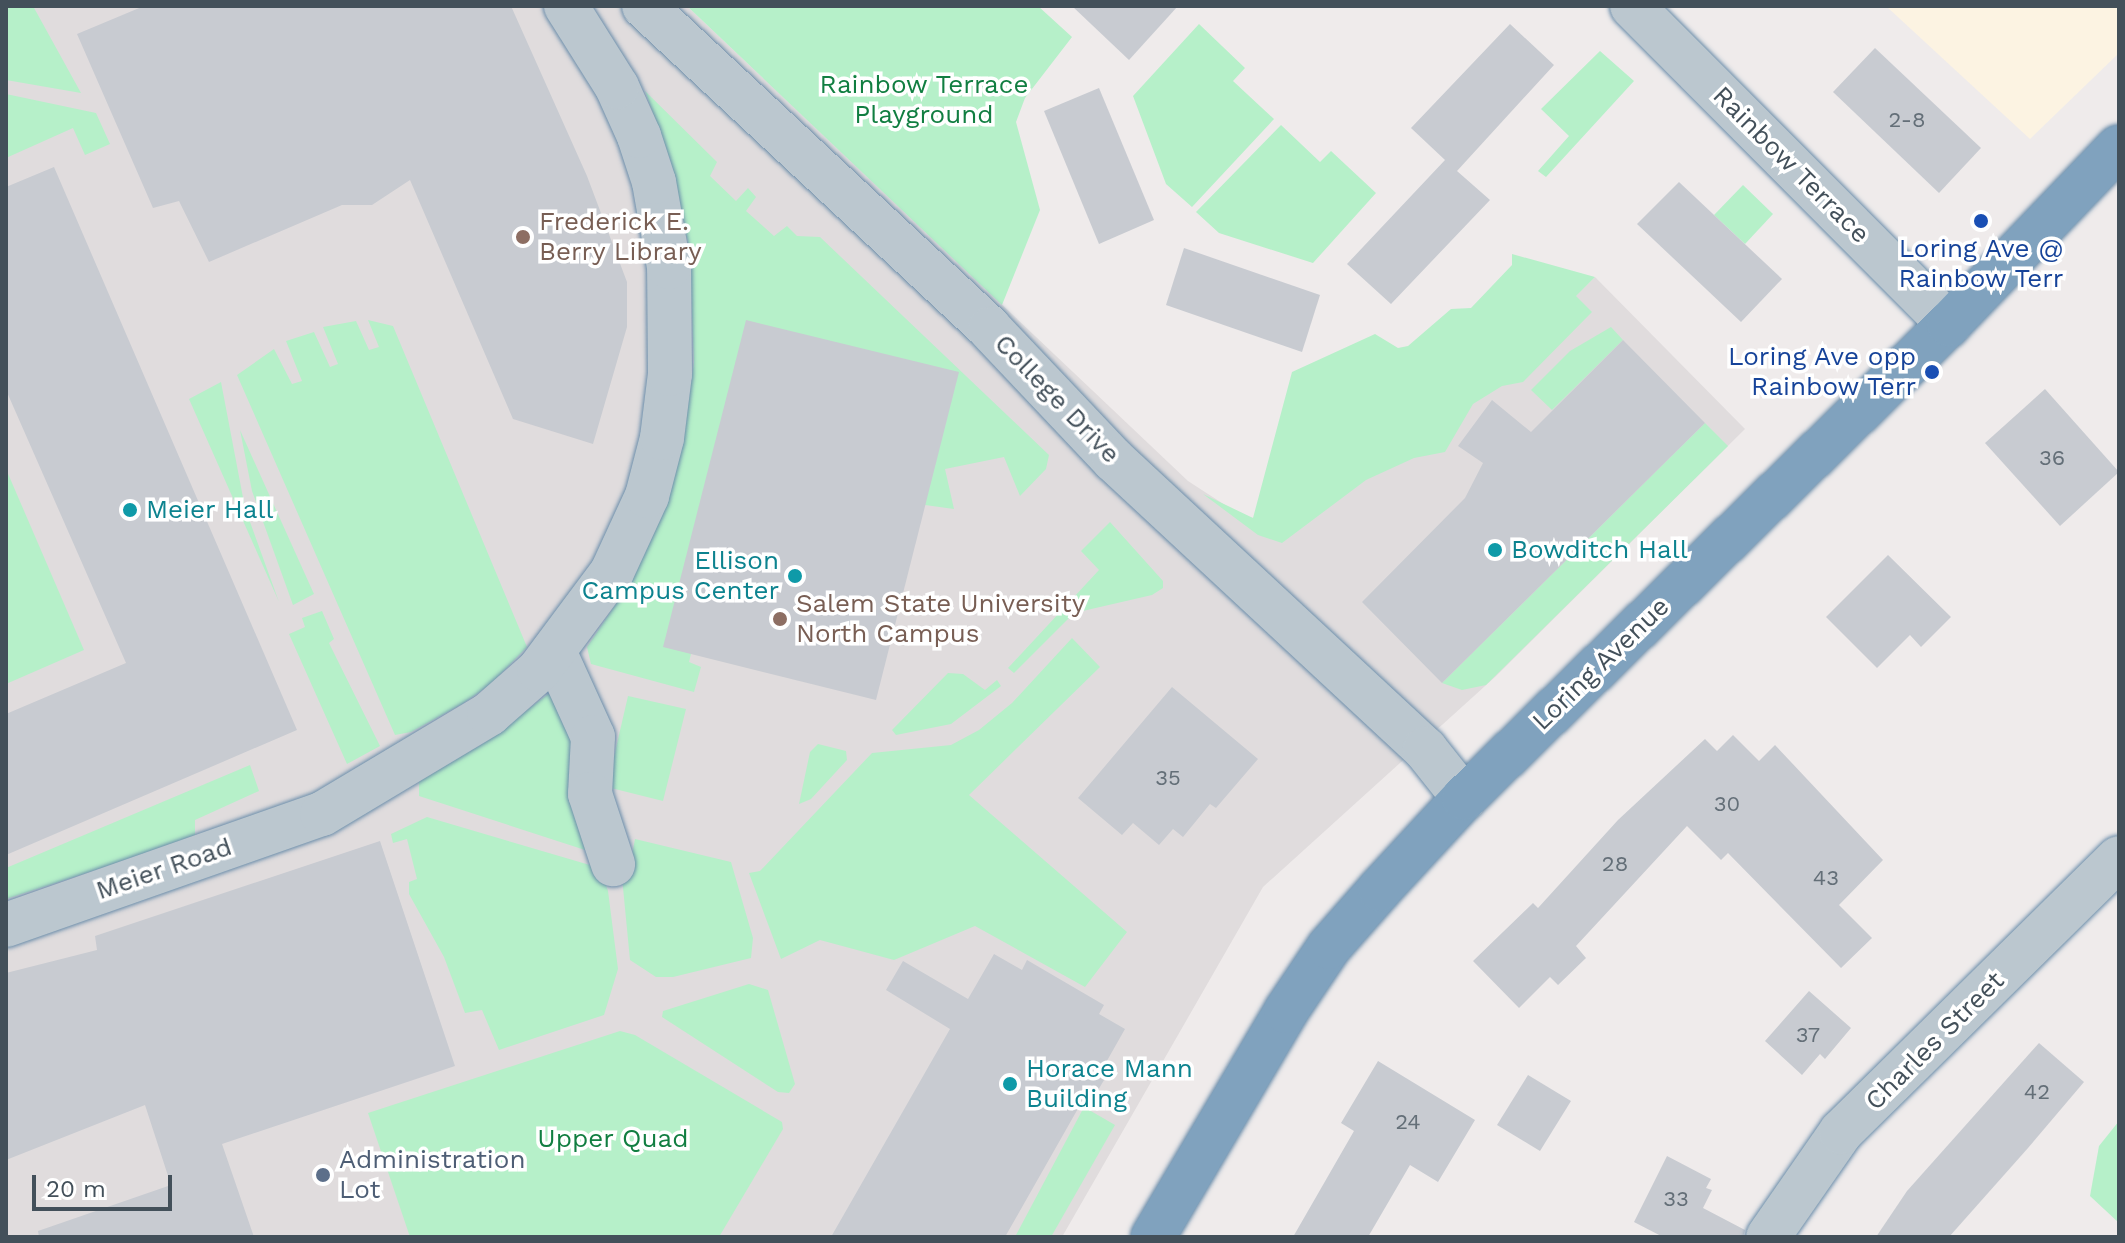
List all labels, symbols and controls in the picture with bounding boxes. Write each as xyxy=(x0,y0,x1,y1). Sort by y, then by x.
park label: Rainbow Terrace Playground xyxy=(819,69,1029,130)
street label: Rainbow Terrace xyxy=(1706,80,1876,250)
house number: 2-8 xyxy=(1888,107,1926,133)
place label: Frederick E. Berry Library xyxy=(539,206,702,268)
marker: Loring Ave @ Rainbow Terr xyxy=(1972,212,1990,230)
marker: Frederick E. Berry Library xyxy=(514,228,532,246)
place label: Loring Ave @ Rainbow Terr xyxy=(1898,233,2064,294)
street label: College Drive xyxy=(988,328,1126,470)
place label: Loring Ave opp Rainbow Terr xyxy=(1727,341,1916,402)
marker: Loring Ave opp Rainbow Terr xyxy=(1923,363,1941,381)
house number: 36 xyxy=(2039,445,2065,471)
place label: Meier Hall xyxy=(146,494,274,526)
marker: Meier Hall xyxy=(121,501,139,519)
place label: Bowditch Hall xyxy=(1511,534,1688,566)
marker: Bowditch Hall xyxy=(1486,541,1504,559)
place label: Ellison Campus Center xyxy=(582,545,779,606)
marker: Ellison Campus Center xyxy=(786,567,804,585)
place label: Salem State University North Campus xyxy=(796,588,1085,650)
street label: Loring Avenue xyxy=(1526,591,1676,737)
marker: Salem State University North Campus xyxy=(771,610,789,628)
house number: 35 xyxy=(1155,765,1181,791)
house number: 30 xyxy=(1714,791,1740,817)
street label: Meier Road xyxy=(92,831,236,907)
house number: 28 xyxy=(1602,851,1628,877)
house number: 43 xyxy=(1813,865,1839,891)
street label: Charles Street xyxy=(1859,965,2011,1117)
house number: 37 xyxy=(1796,1022,1820,1048)
place label: Horace Mann Building xyxy=(1026,1053,1193,1114)
marker: Horace Mann Building xyxy=(1001,1075,1019,1093)
house number: 42 xyxy=(2024,1079,2050,1105)
house number: 24 xyxy=(1395,1109,1421,1135)
park label: Upper Quad xyxy=(537,1123,689,1155)
place label: Administration Lot xyxy=(339,1144,525,1206)
scale bar xyxy=(36,1159,176,1209)
marker: Administration Lot xyxy=(314,1166,332,1184)
text: 20 m xyxy=(46,1175,106,1203)
house number: 33 xyxy=(1663,1186,1689,1212)

